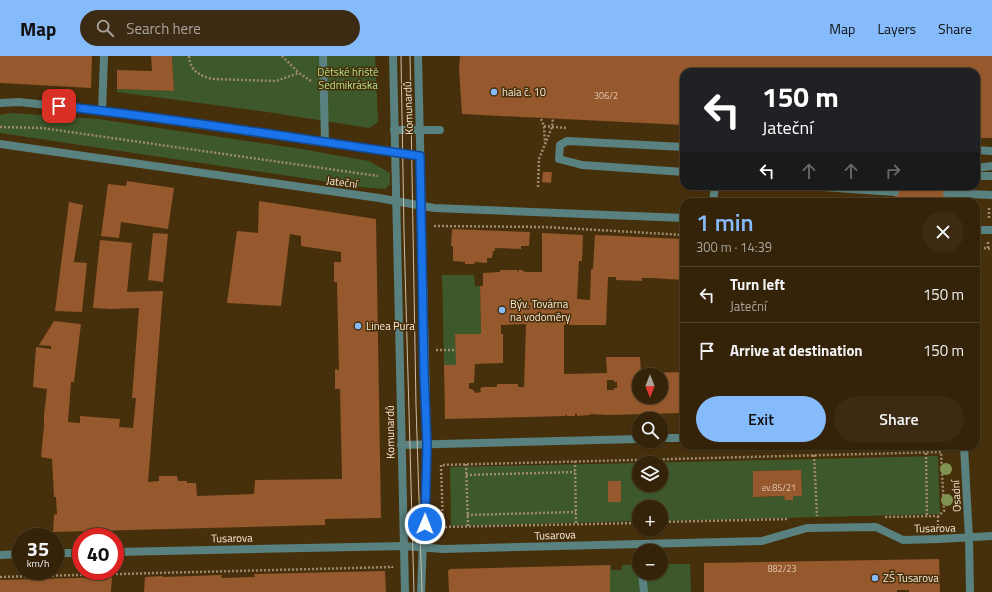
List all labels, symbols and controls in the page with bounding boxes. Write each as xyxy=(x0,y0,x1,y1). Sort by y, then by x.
search box xyxy=(80,10,360,46)
text: Map xyxy=(20,14,56,43)
icon: search xyxy=(94,17,116,39)
text: Search here xyxy=(126,17,201,40)
text: Map xyxy=(829,18,855,39)
text: Layers xyxy=(877,18,916,39)
text: Share xyxy=(938,18,972,39)
park label: Dětské hřiště Sedmikráska xyxy=(317,64,379,93)
text: 150 m xyxy=(762,75,839,118)
street label: Komunardů xyxy=(399,81,417,135)
place label: hala č. 10 xyxy=(502,84,546,100)
icon: left xyxy=(696,84,748,136)
marker: hala č. 10 xyxy=(489,87,499,97)
pin xyxy=(42,89,76,123)
house number: 306/2 xyxy=(594,89,618,102)
icon: arrive xyxy=(48,95,70,117)
text: Jateční xyxy=(762,114,813,141)
icon: left xyxy=(756,160,778,182)
icon: ahead xyxy=(798,160,820,182)
icon: ahead xyxy=(840,160,862,182)
icon: right xyxy=(882,160,904,182)
street label: Jateční xyxy=(325,172,360,192)
text: 1 min xyxy=(696,204,754,240)
button: close xyxy=(922,211,964,253)
text: 300 m · 14:39 xyxy=(696,237,772,257)
text: Turn left xyxy=(730,273,785,296)
text: 150 m xyxy=(923,283,964,306)
icon: left xyxy=(696,284,718,306)
place label: Býv. Továrna na vodoměry xyxy=(510,296,571,325)
text: Jateční xyxy=(730,296,767,316)
marker: Býv. Továrna na vodoměry xyxy=(497,305,507,315)
place label: Linea Pura xyxy=(366,318,415,334)
marker: Linea Pura xyxy=(353,321,363,331)
text: Arrive at destination xyxy=(730,339,863,362)
text: 150 m xyxy=(923,339,964,362)
icon: arrive xyxy=(696,340,718,362)
north arrow xyxy=(632,368,668,404)
map controls xyxy=(632,368,668,580)
button: Exit xyxy=(696,396,826,442)
button: Share xyxy=(834,396,964,442)
street label: Komunardů xyxy=(382,405,398,459)
button: search xyxy=(632,412,668,448)
button: layers xyxy=(632,456,668,492)
street label: Osadní xyxy=(947,478,965,512)
house number: ev.85/21 xyxy=(762,481,796,494)
button: + xyxy=(632,500,668,536)
position arrow xyxy=(404,503,446,545)
street label: Tusarova xyxy=(914,520,956,536)
street label: Tusarova xyxy=(534,526,576,544)
speed limit sign: 40 xyxy=(72,528,124,580)
street label: Tusarova xyxy=(211,530,253,546)
text: 35 xyxy=(27,533,49,564)
button: − xyxy=(632,544,668,580)
text: km/h xyxy=(27,556,49,571)
house number: 882/23 xyxy=(768,562,796,575)
place label: ZŠ Tusarova xyxy=(883,570,939,586)
marker: ZŠ Tusarova xyxy=(870,573,880,583)

